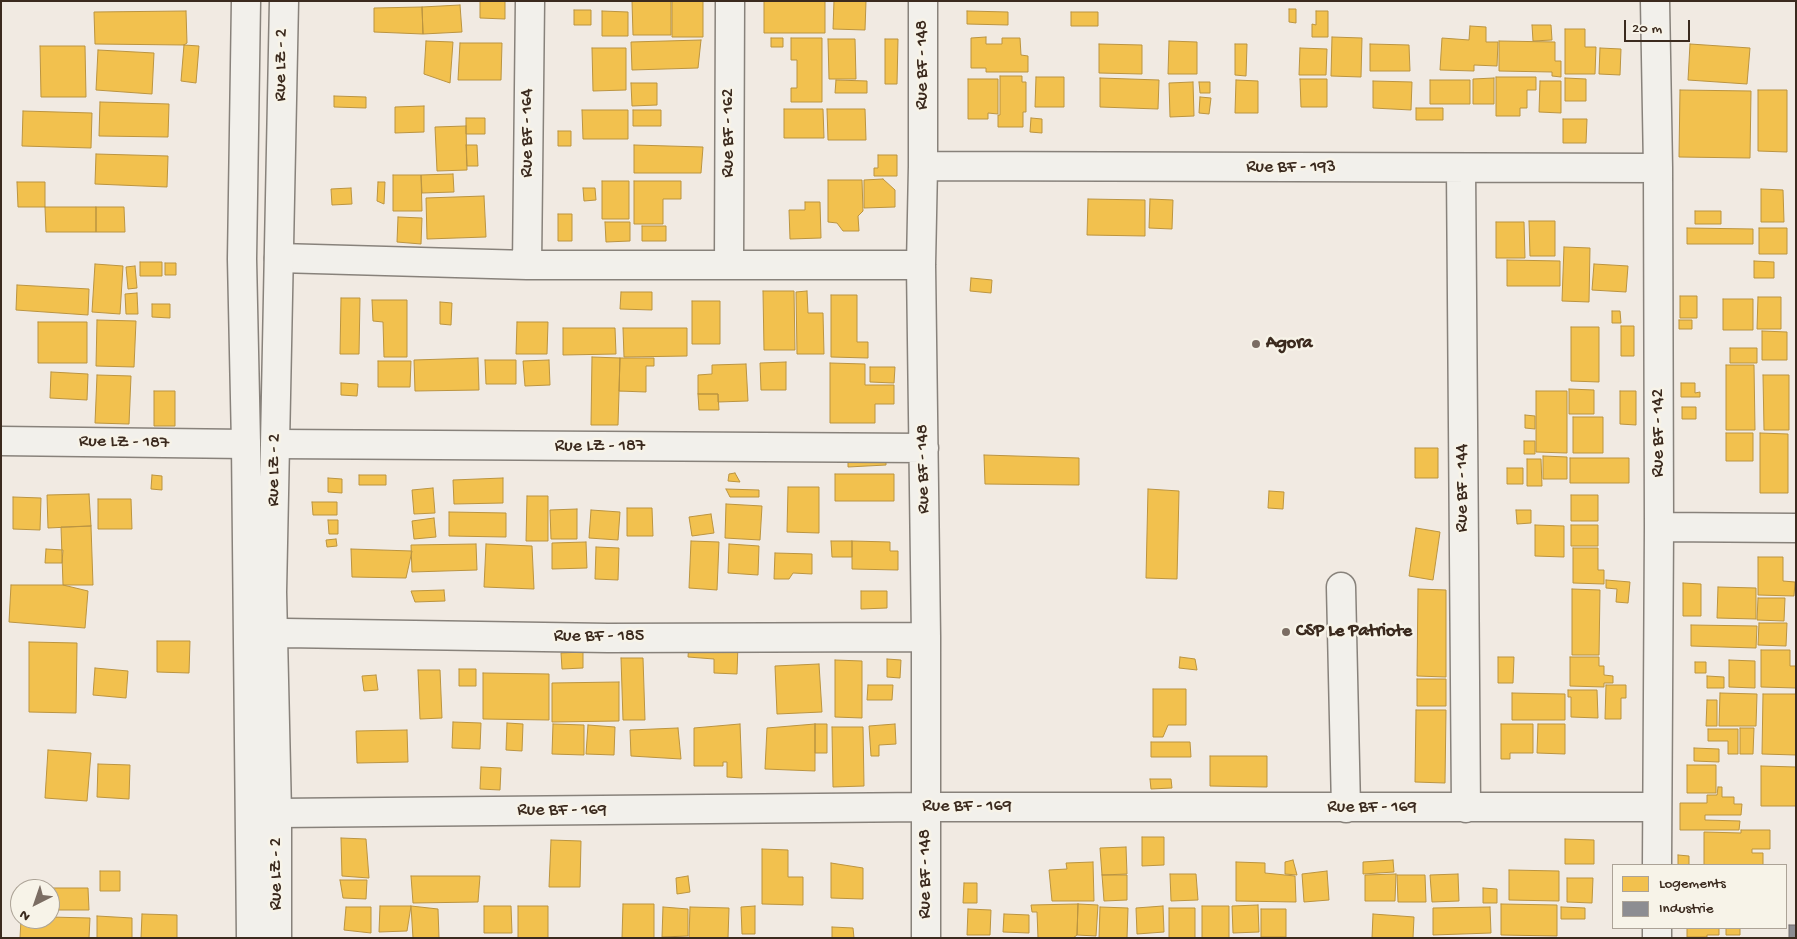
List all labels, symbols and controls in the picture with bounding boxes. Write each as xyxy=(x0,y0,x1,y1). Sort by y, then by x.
scale bar xyxy=(1627,10,1693,42)
street label: Rue BF - 148 xyxy=(912,20,934,110)
text: 20 m xyxy=(1632,20,1662,38)
street label: Rue LZ - 2 xyxy=(271,28,293,102)
street label: Rue BF - 162 xyxy=(718,88,740,178)
street label: Rue BF - 164 xyxy=(517,89,539,177)
street label: Rue BF - 193 xyxy=(1246,157,1336,179)
place label: Agora xyxy=(1266,333,1313,355)
marker: Agora xyxy=(1250,338,1262,350)
street label: Rue BF - 142 xyxy=(1648,389,1670,477)
street label: Rue BF - 148 xyxy=(912,424,936,514)
street label: Rue LZ - 187 xyxy=(79,431,169,455)
street label: Rue LZ - 2 xyxy=(264,433,286,507)
street label: Rue LZ - 187 xyxy=(555,436,645,458)
street label: Rue BF - 144 xyxy=(1452,444,1474,532)
place label: CSP Le Patriote xyxy=(1296,621,1412,643)
street label: Rue BF - 185 xyxy=(554,626,644,648)
marker: CSP Le Patriote xyxy=(1280,626,1292,638)
street label: Rue BF - 169 xyxy=(922,796,1012,818)
street label: Rue BF - 169 xyxy=(1327,797,1417,819)
street label: Rue BF - 169 xyxy=(517,800,607,822)
street label: Rue BF - 148 xyxy=(915,829,937,919)
street label: Rue LZ - 2 xyxy=(266,838,288,910)
legend xyxy=(1612,864,1787,929)
text: Logements xyxy=(1659,875,1726,893)
north arrow xyxy=(10,879,60,929)
text: Industrie xyxy=(1659,900,1714,918)
text: N xyxy=(16,906,35,924)

